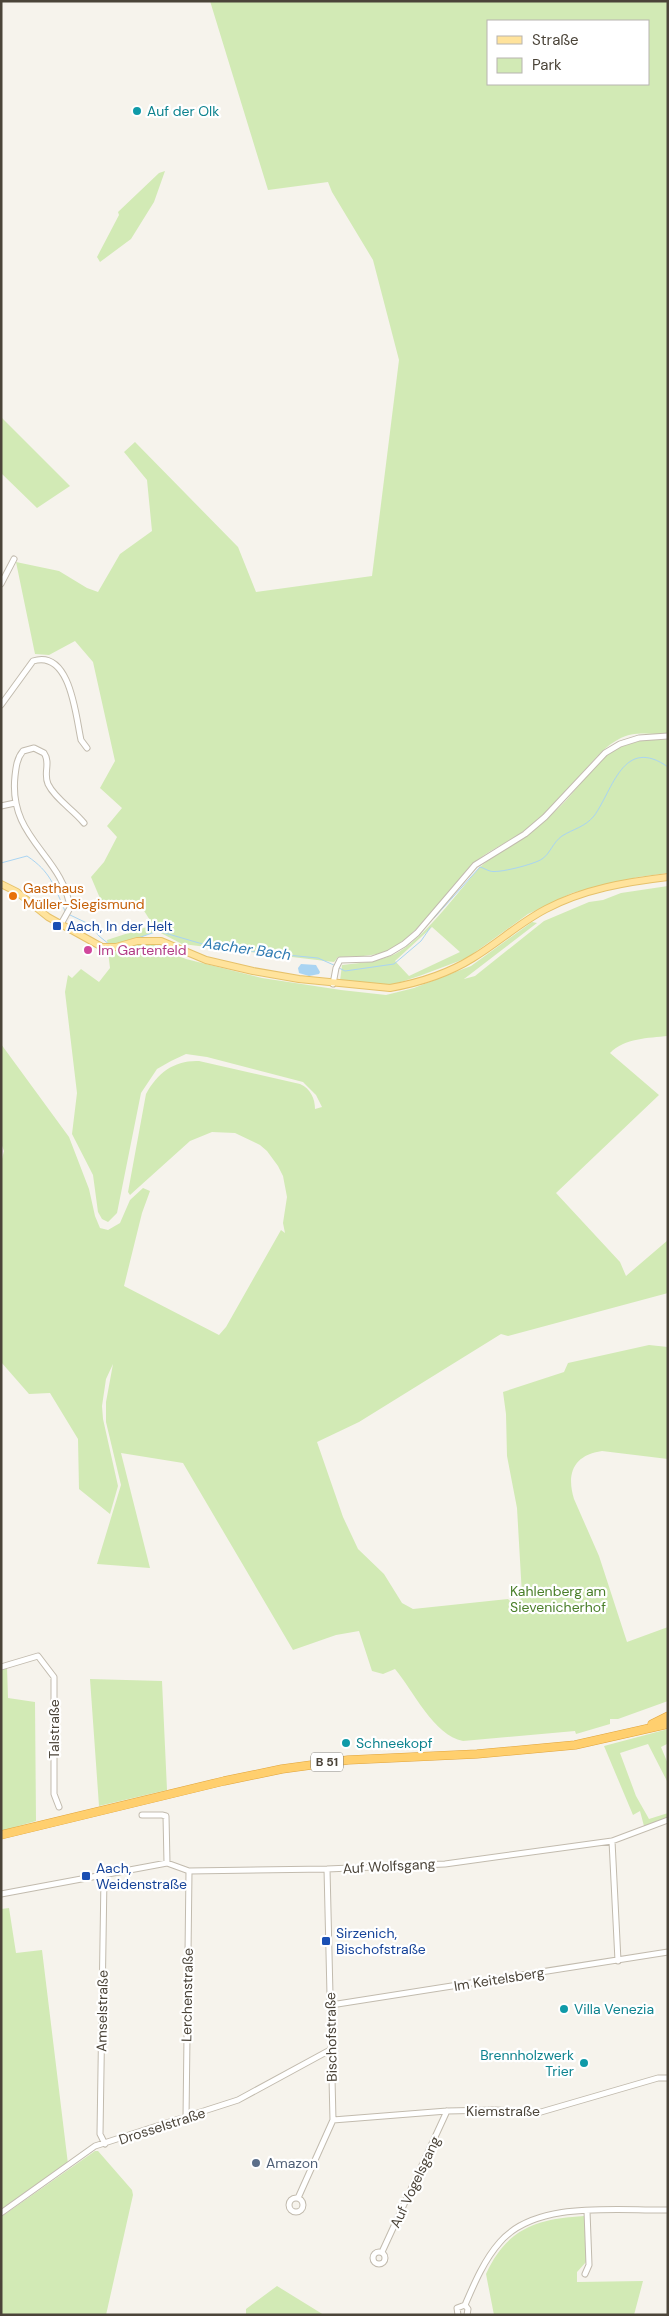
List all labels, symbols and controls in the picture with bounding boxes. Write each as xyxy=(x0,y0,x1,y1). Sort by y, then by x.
legend xyxy=(487,20,649,85)
text: Straße xyxy=(532,30,579,50)
text: Park xyxy=(532,55,562,75)
place label: Auf der Olk xyxy=(147,102,219,120)
marker: Auf der Olk xyxy=(131,105,143,117)
place label: Gasthaus Müller-Siegismund xyxy=(23,879,145,913)
marker: Gasthaus Müller-Siegismund xyxy=(7,890,19,902)
place label: Aach, In der Helt xyxy=(67,917,173,935)
marker: Aach, In der Helt xyxy=(51,920,63,932)
water label: Aacher Bach xyxy=(201,933,293,965)
place label: Im Gartenfeld xyxy=(98,941,187,959)
marker: Im Gartenfeld xyxy=(82,944,94,956)
park label: Kahlenberg am Sievenicherhof xyxy=(510,1582,606,1616)
street label: Talstraße xyxy=(45,1699,63,1759)
place label: Schneekopf xyxy=(356,1734,433,1752)
marker: Schneekopf xyxy=(340,1737,352,1749)
road number: B 51 xyxy=(311,1752,343,1771)
street label: Auf Wolfsgang xyxy=(342,1855,436,1877)
place label: Aach, Weidenstraße xyxy=(96,1859,187,1893)
marker: Aach, Weidenstraße xyxy=(80,1870,92,1882)
place label: Sirzenich, Bischofstraße xyxy=(336,1924,426,1958)
marker: Sirzenich, Bischofstraße xyxy=(320,1935,332,1947)
street label: Lerchenstraße xyxy=(177,1948,197,2042)
street label: Im Keitelsberg xyxy=(452,1963,546,1995)
street label: Amselstraße xyxy=(92,1970,112,2052)
street label: Bischofstraße xyxy=(321,1992,341,2082)
place label: Villa Venezia xyxy=(574,2000,654,2018)
marker: Villa Venezia xyxy=(558,2003,570,2015)
place label: Brennholzwerk Trier xyxy=(480,2046,574,2080)
marker: Brennholzwerk Trier xyxy=(578,2057,590,2069)
street label: Kiemstraße xyxy=(466,2102,540,2120)
street label: Drosselstraße xyxy=(116,2104,208,2148)
street label: Auf Vogelsgang xyxy=(386,2133,444,2231)
place label: Amazon xyxy=(266,2154,318,2172)
marker: Amazon xyxy=(250,2157,262,2169)

